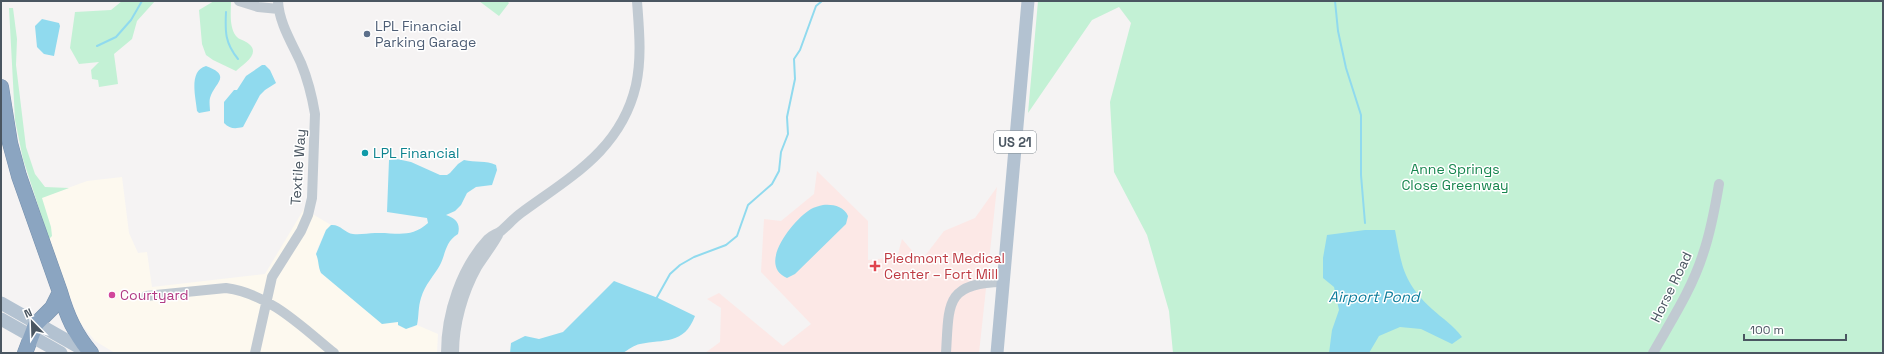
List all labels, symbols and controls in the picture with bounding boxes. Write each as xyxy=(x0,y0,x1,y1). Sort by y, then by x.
place label: LPL Financial Parking Garage xyxy=(375,17,476,51)
marker: LPL Financial Parking Garage xyxy=(362,29,372,39)
street label: Textile Way xyxy=(286,128,310,206)
road number: US 21 xyxy=(994,131,1036,153)
place label: LPL Financial xyxy=(373,144,459,162)
marker: LPL Financial xyxy=(360,148,370,158)
park label: Anne Springs Close Greenway xyxy=(1401,160,1509,194)
place label: Piedmont Medical Center – Fort Mill xyxy=(884,249,1005,283)
street label: Horse Road xyxy=(1646,249,1696,325)
marker: Piedmont Medical Center – Fort Mill xyxy=(869,260,881,272)
place label: Courtyard xyxy=(120,286,189,304)
water label: Airport Pond xyxy=(1328,287,1422,306)
marker: Courtyard xyxy=(107,290,117,300)
north arrow xyxy=(12,302,52,342)
text: N xyxy=(22,305,34,321)
scale bar xyxy=(1744,316,1846,342)
text: 100 m xyxy=(1750,322,1784,338)

